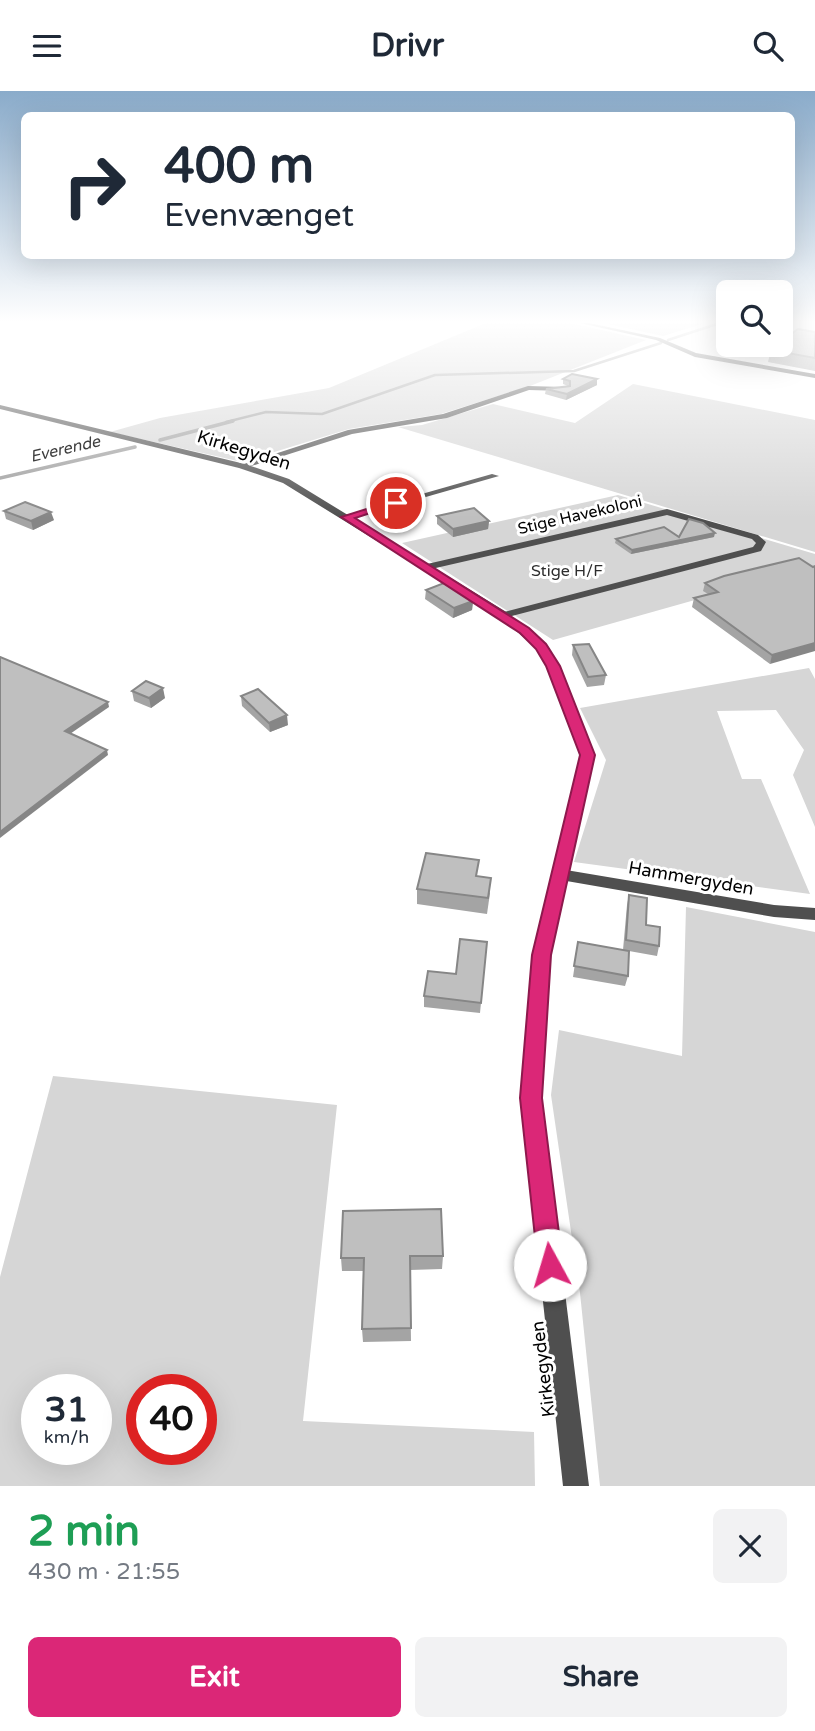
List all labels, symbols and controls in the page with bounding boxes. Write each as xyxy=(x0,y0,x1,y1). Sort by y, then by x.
icon: menu xyxy=(28,27,66,65)
text: Drivr xyxy=(371,27,444,65)
icon: search xyxy=(749,27,787,65)
text: 400 m xyxy=(164,137,314,196)
icon: right xyxy=(49,140,140,231)
text: Evenvænget xyxy=(164,197,354,235)
map controls xyxy=(716,280,793,357)
button: search xyxy=(716,280,793,357)
street label: Kirkegyden xyxy=(195,425,293,475)
water label: Everende xyxy=(28,431,103,467)
pin xyxy=(366,473,426,533)
icon: arrive xyxy=(377,484,415,522)
street label: Stige Havekoloni xyxy=(516,491,644,539)
park label: Stige H/F xyxy=(531,561,603,581)
street label: Hammergyden xyxy=(627,856,755,900)
position arrow xyxy=(513,1228,587,1302)
street label: Kirkegyden xyxy=(526,1320,560,1418)
speed limit sign: 40 xyxy=(126,1374,217,1465)
text: 31 xyxy=(45,1389,88,1431)
text: km/h xyxy=(44,1426,89,1448)
text: 2 min xyxy=(28,1506,140,1557)
button: close xyxy=(713,1509,787,1583)
text: 430 m · 21:55 xyxy=(28,1558,180,1586)
button: Exit xyxy=(28,1637,401,1717)
button: Share xyxy=(415,1637,787,1717)

